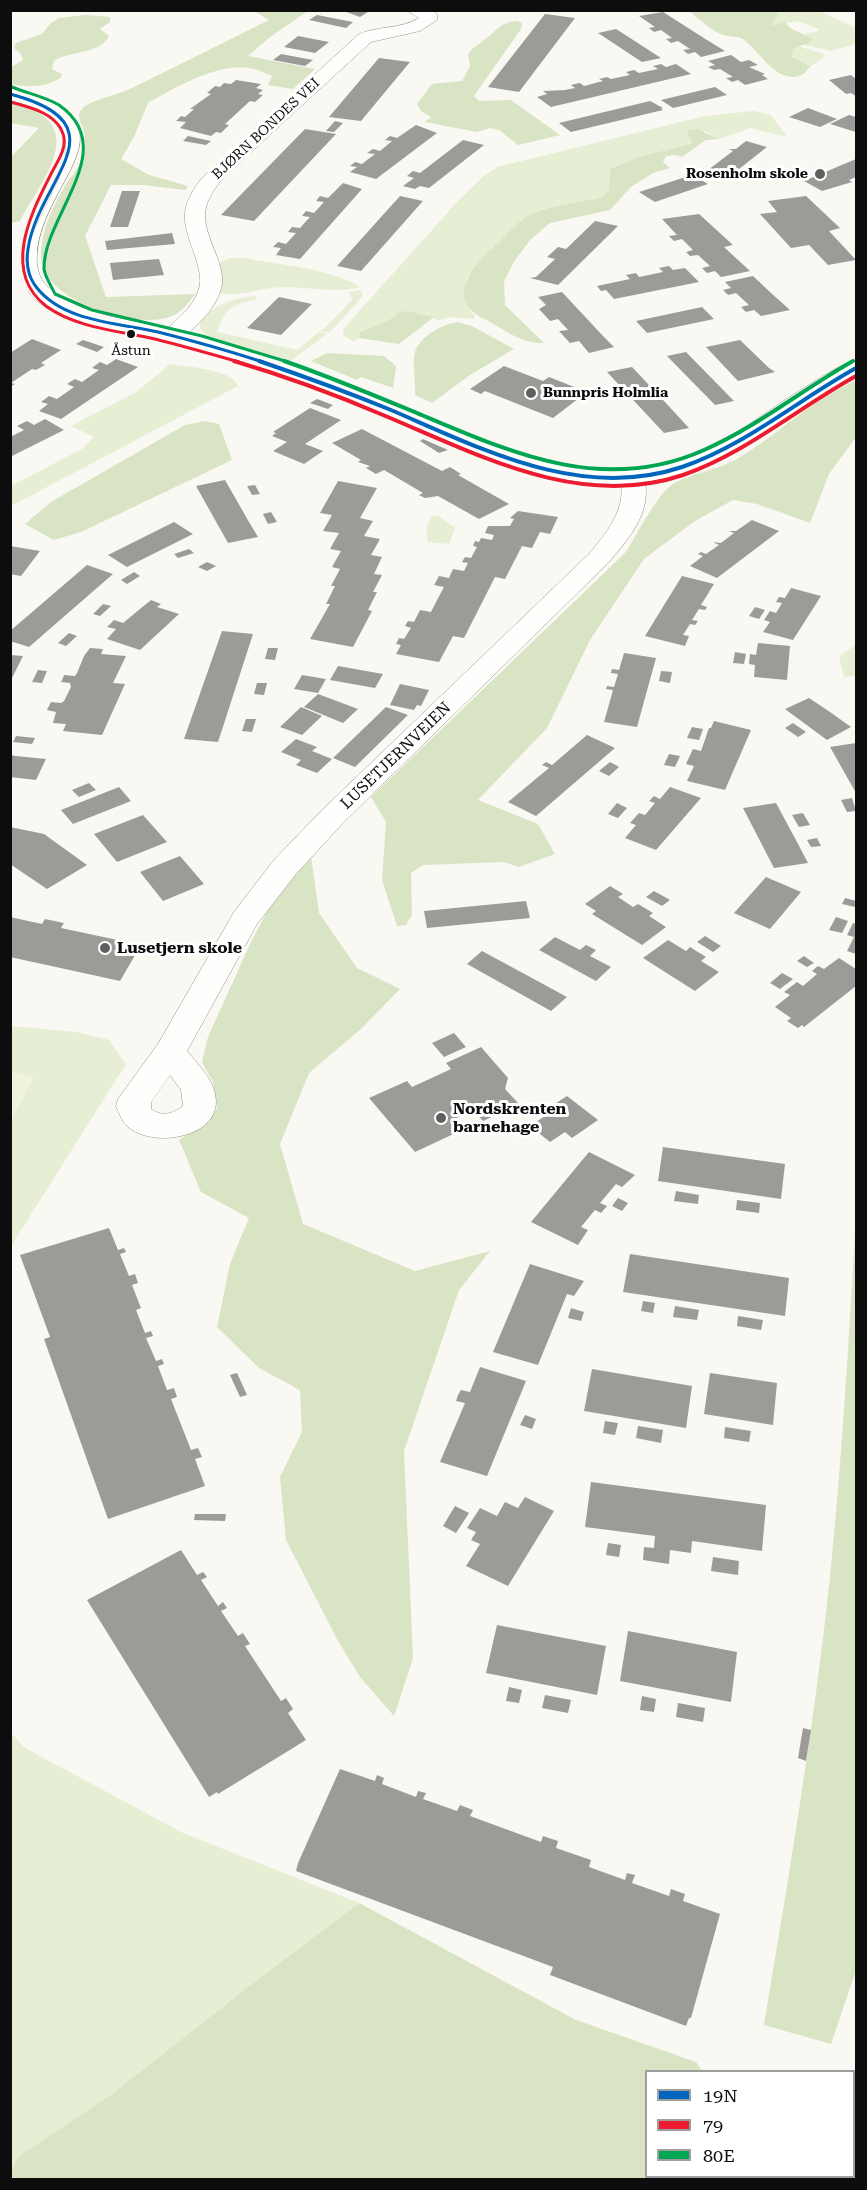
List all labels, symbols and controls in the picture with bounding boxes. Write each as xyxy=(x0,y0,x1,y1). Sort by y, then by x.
street label: BJØRN BONDES VEI xyxy=(209,75,323,183)
place label: Rosenholm skole xyxy=(686,166,808,182)
marker: Rosenholm skole xyxy=(813,167,827,181)
marker: Åstun xyxy=(125,328,137,340)
place label: Åstun xyxy=(111,343,151,359)
place label: Bunnpris Holmlia xyxy=(543,385,668,401)
marker: Bunnpris Holmlia xyxy=(524,386,538,400)
street label: LUSETJERNVEIEN xyxy=(337,698,455,814)
place label: Lusetjern skole xyxy=(117,938,242,958)
marker: Lusetjern skole xyxy=(98,941,112,955)
place label: Nordskrenten barnehage xyxy=(453,1099,566,1137)
marker: Nordskrenten barnehage xyxy=(434,1111,448,1125)
legend xyxy=(645,2070,855,2178)
text: 19N xyxy=(703,2085,738,2106)
text: 79 xyxy=(703,2115,723,2136)
text: 80E xyxy=(703,2145,735,2166)

